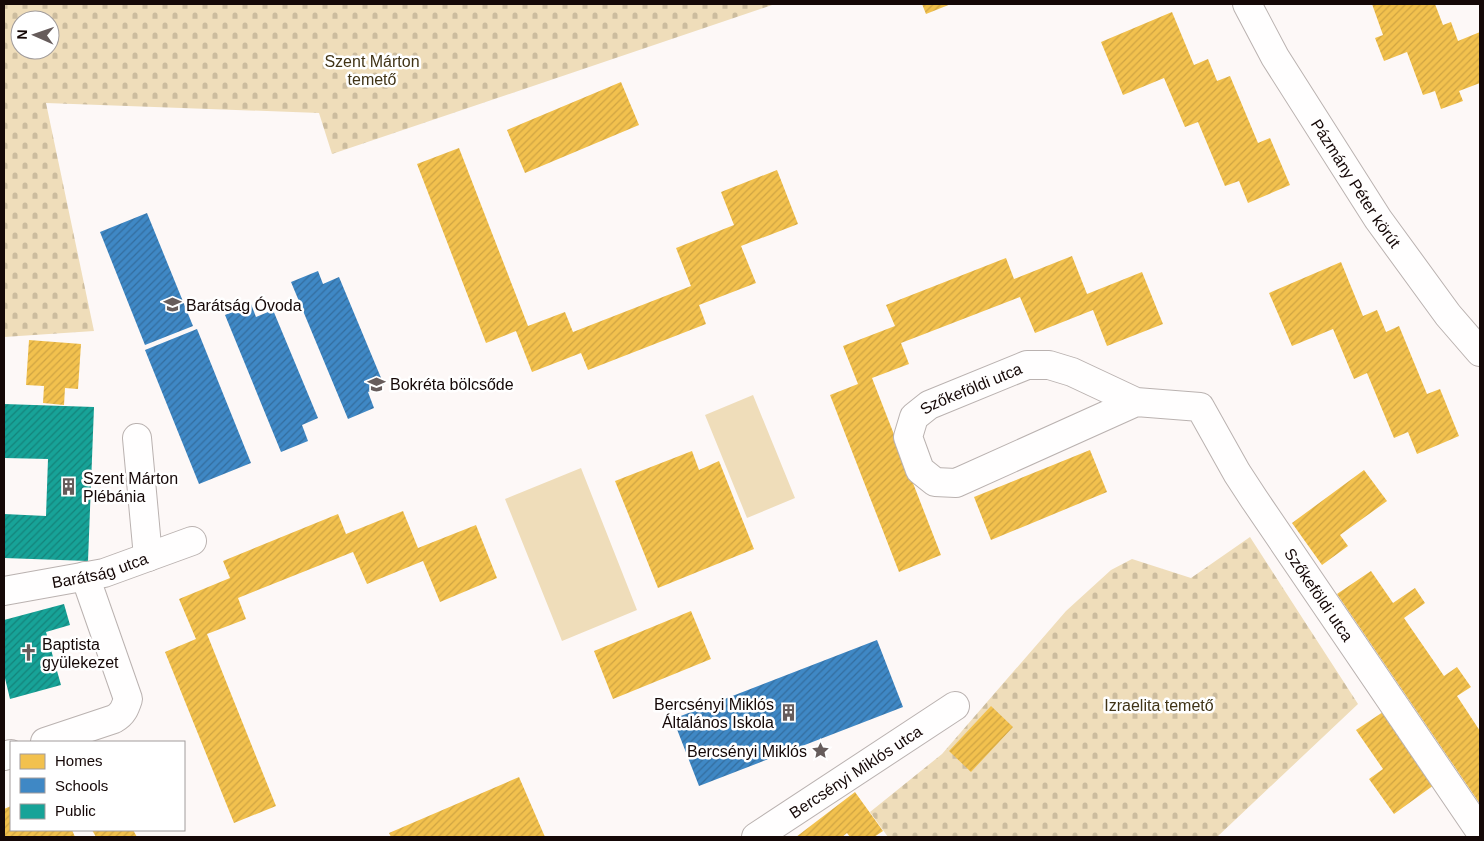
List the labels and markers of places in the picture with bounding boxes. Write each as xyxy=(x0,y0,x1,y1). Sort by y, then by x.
school or university icon: Barátság Óvoda xyxy=(162,295,182,315)
place label: Barátság Óvoda xyxy=(186,296,302,314)
school or university icon: Bokréta bölcsőde xyxy=(366,374,386,394)
place label: Bokréta bölcsőde xyxy=(390,376,514,393)
place label: Szent Márton Plébánia xyxy=(83,470,178,505)
building icon: Szent Márton Plébánia xyxy=(59,477,79,497)
place label: Baptista gyülekezet xyxy=(42,636,119,671)
church icon: Baptista gyülekezet xyxy=(18,643,38,663)
place label: Bercsényi Miklós Általános Iskola xyxy=(654,696,774,731)
building icon: Bercsényi Miklós Általános Iskola xyxy=(778,703,798,723)
place icon: Bercsényi Miklós xyxy=(811,741,831,761)
place label: Bercsényi Miklós xyxy=(687,743,807,760)

